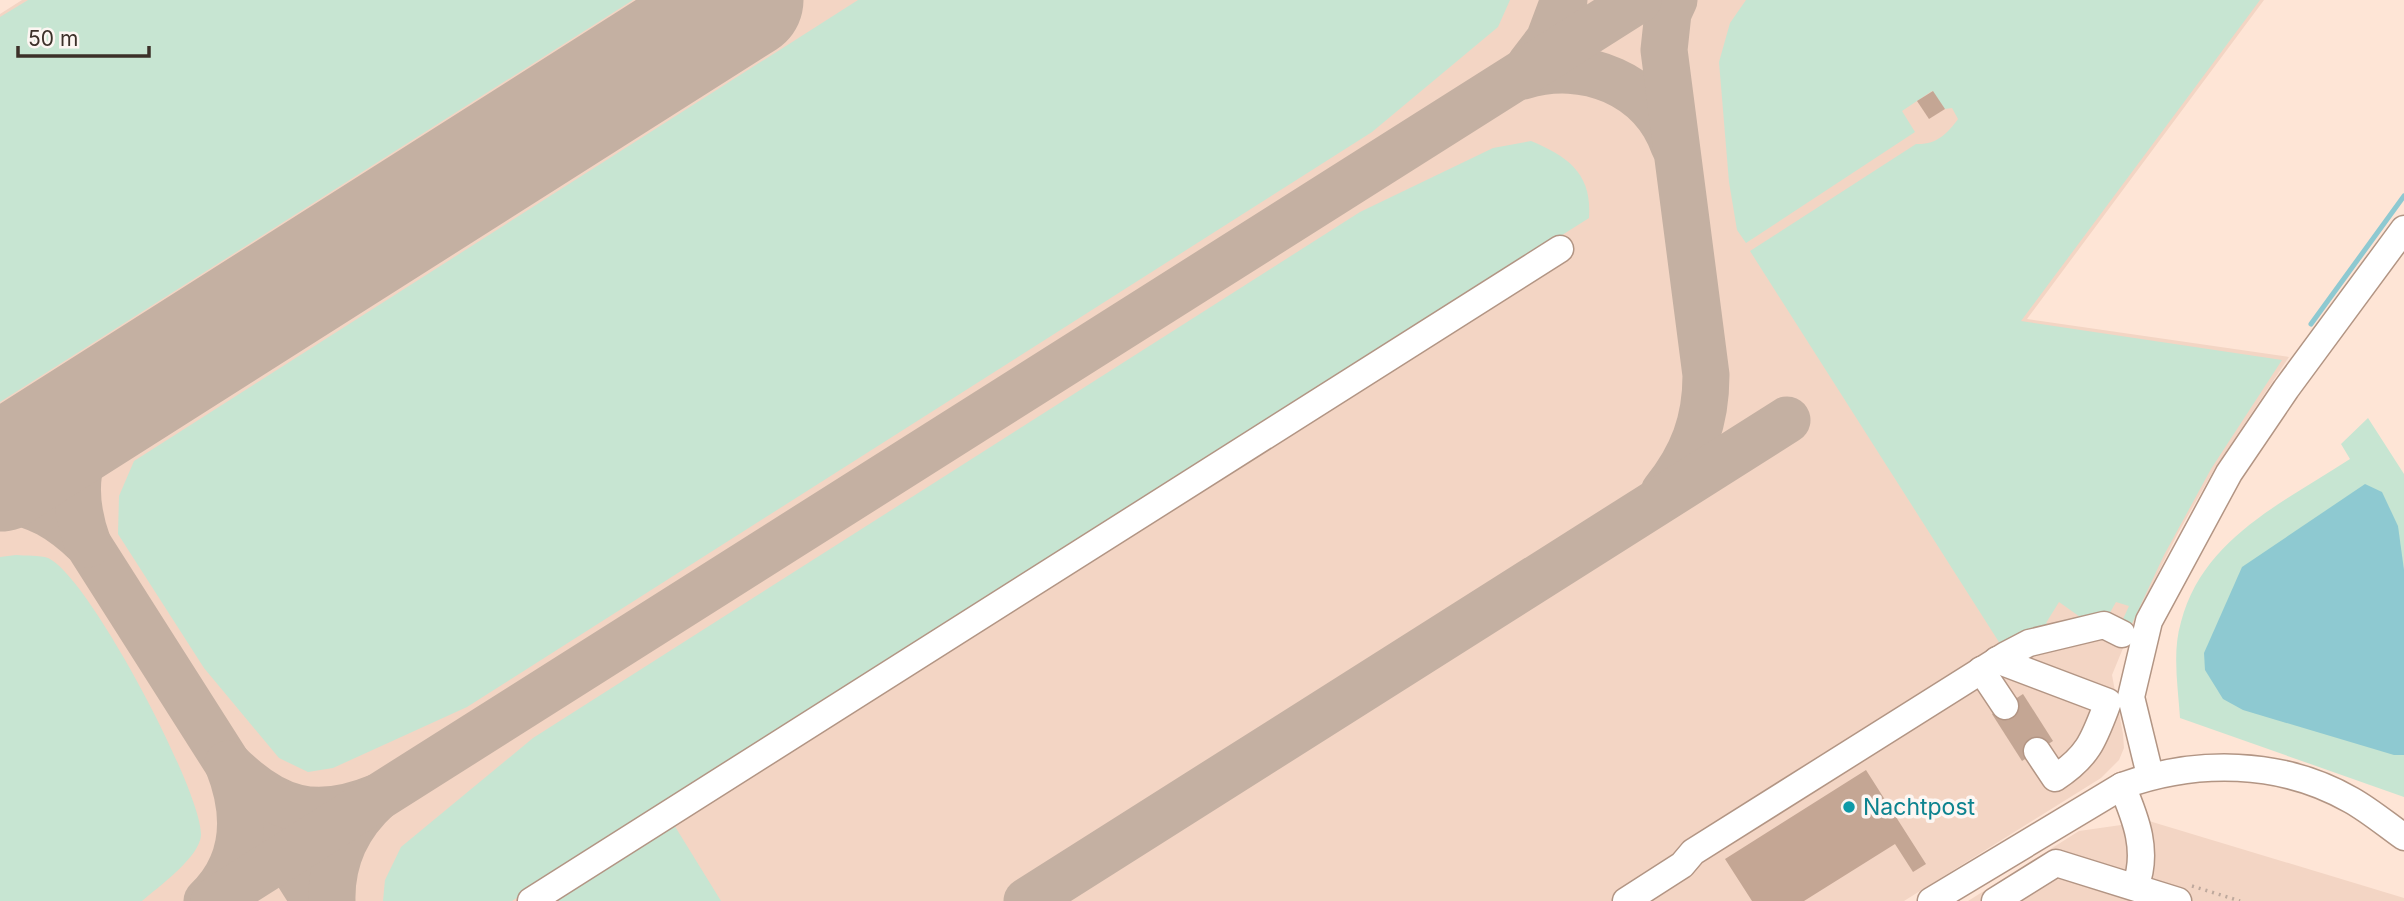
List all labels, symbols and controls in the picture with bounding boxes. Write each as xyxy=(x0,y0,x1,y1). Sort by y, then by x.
scale bar xyxy=(18,14,149,58)
text: 50 m xyxy=(28,26,78,51)
place label: Nachtpost xyxy=(1863,793,1976,821)
marker: Nachtpost xyxy=(1841,799,1857,815)

